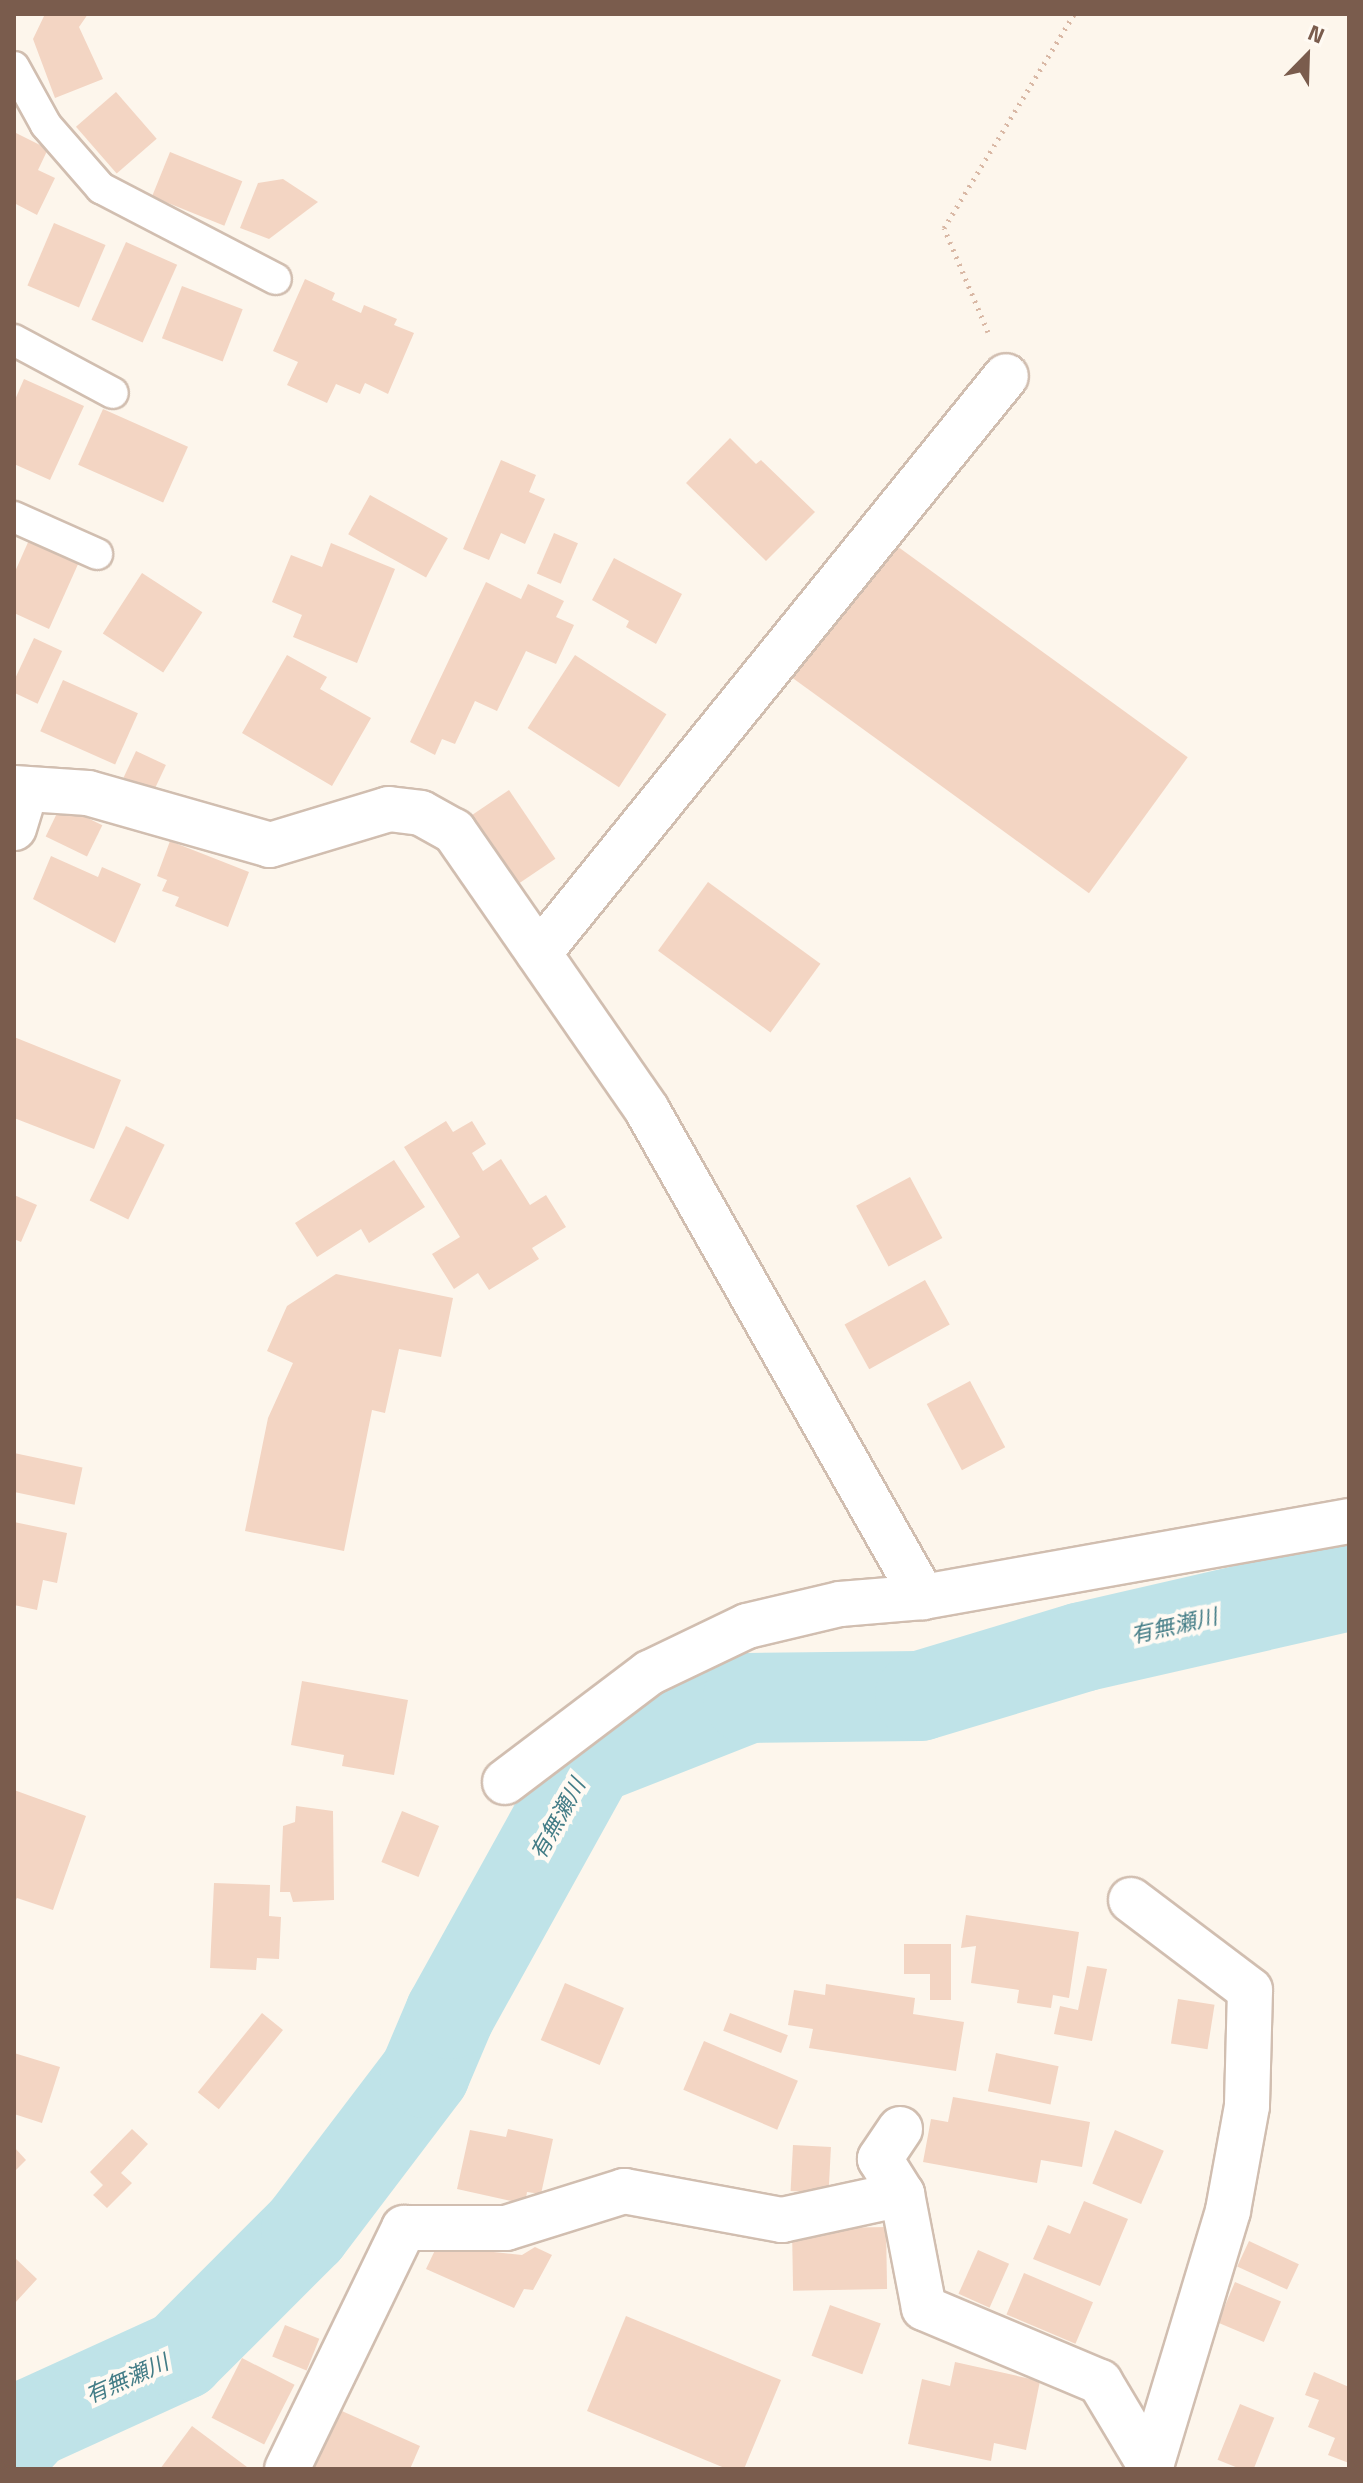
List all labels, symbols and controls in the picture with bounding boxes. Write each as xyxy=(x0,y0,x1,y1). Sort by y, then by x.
text: N xyxy=(1303,15,1330,53)
north arrow xyxy=(1267,16,1347,96)
water label: 有無瀬川 xyxy=(1128,1603,1220,1649)
water label: 有無瀬川 xyxy=(525,1774,591,1864)
water label: 有無瀬川 xyxy=(81,2349,173,2409)

